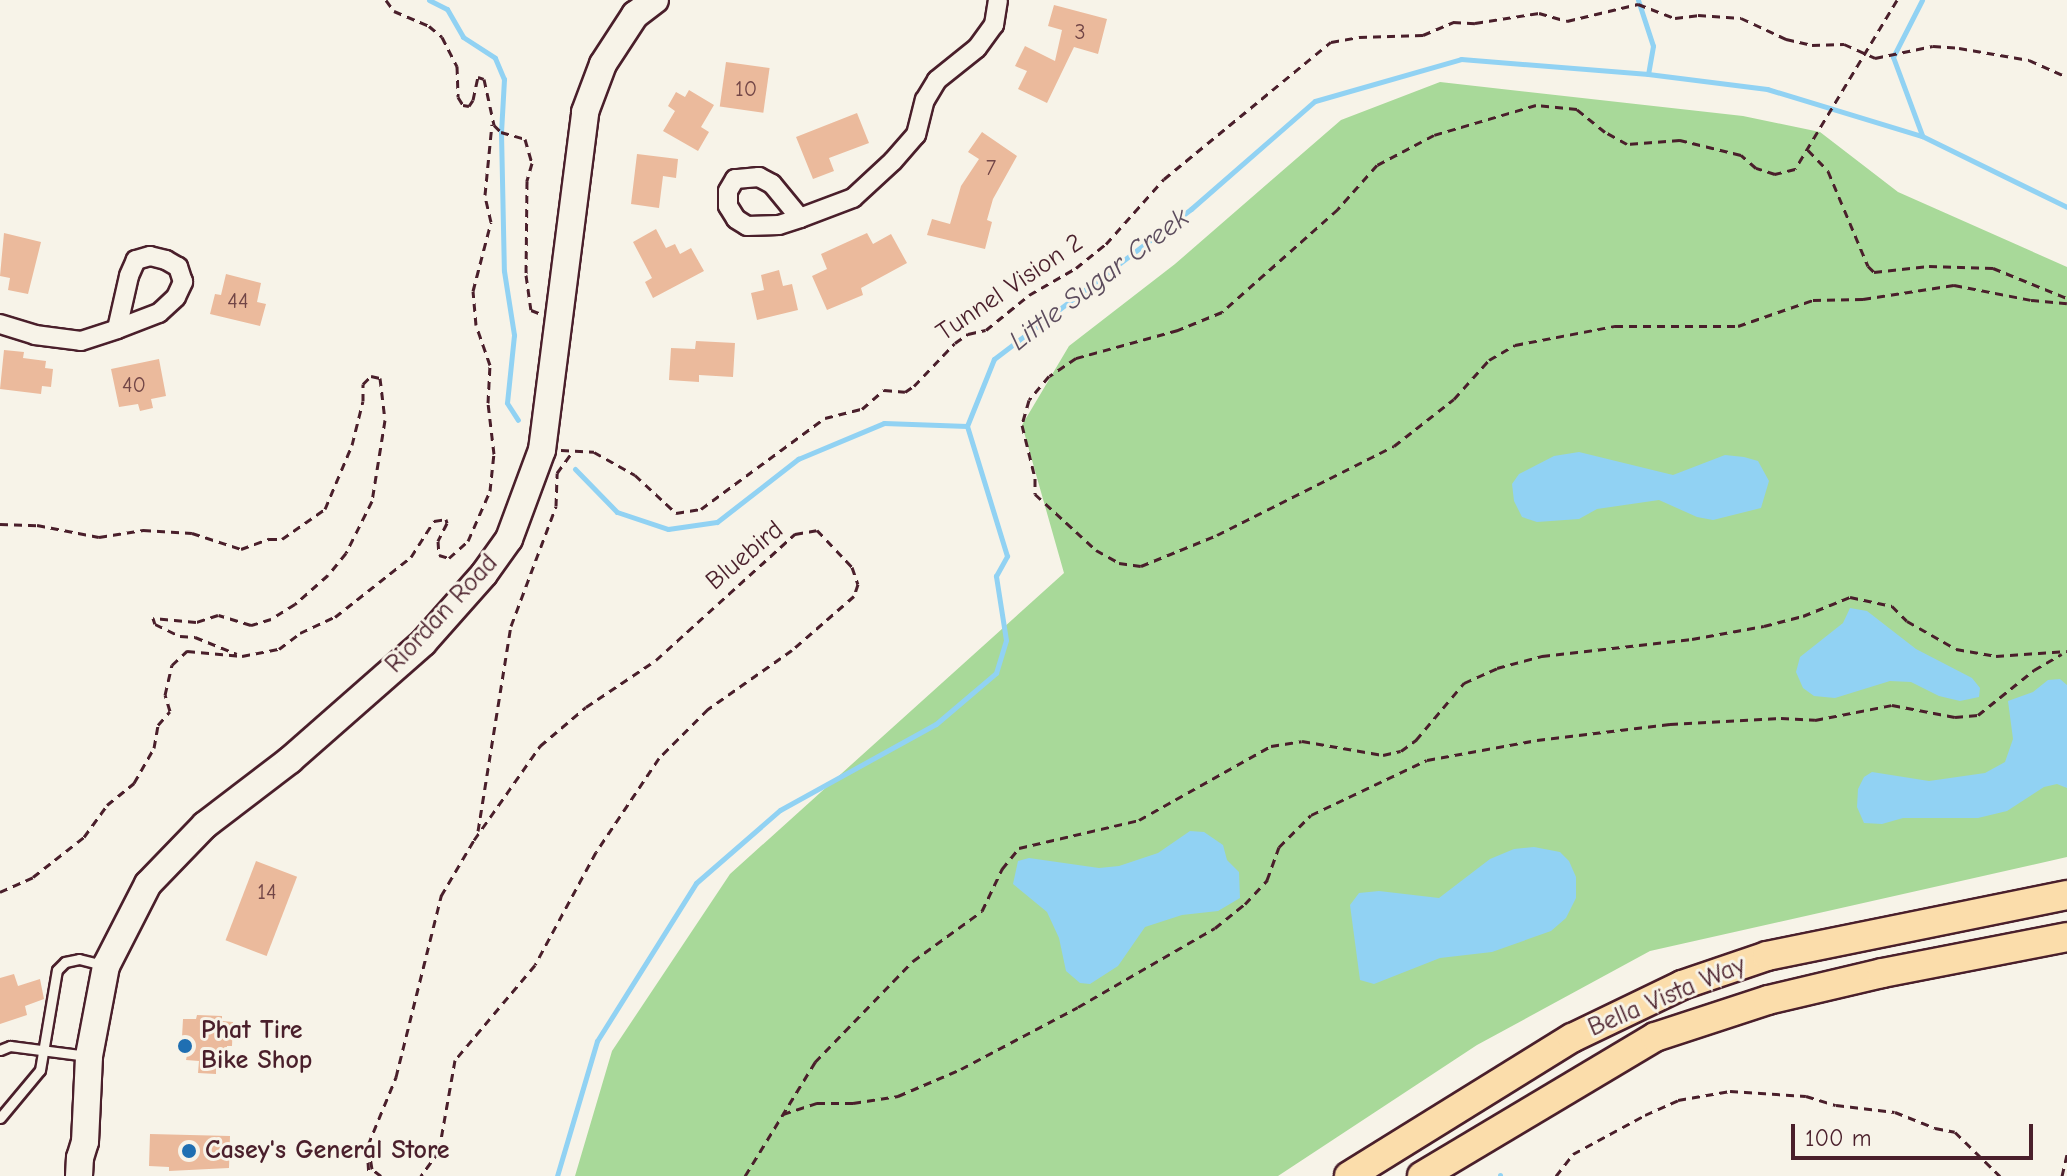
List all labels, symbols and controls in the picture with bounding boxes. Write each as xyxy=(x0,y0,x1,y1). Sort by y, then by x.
house number: 3 xyxy=(1074,20,1086,46)
house number: 10 xyxy=(735,77,757,103)
house number: 7 xyxy=(986,156,996,182)
water label: Little Sugar Creek xyxy=(1003,201,1195,357)
street label: Tunnel Vision 2 xyxy=(931,228,1089,348)
house number: 44 xyxy=(227,289,249,315)
house number: 40 xyxy=(122,373,146,399)
street label: Bluebird xyxy=(700,515,790,597)
street label: Riordan Road xyxy=(379,548,505,680)
house number: 14 xyxy=(257,880,277,906)
street label: Bella Vista Way xyxy=(1584,950,1750,1044)
place label: Phat Tire Bike Shop xyxy=(201,1015,312,1076)
marker: Phat Tire Bike Shop xyxy=(176,1037,194,1055)
scale bar xyxy=(1795,1108,2037,1158)
text: 100 m xyxy=(1805,1124,1872,1152)
place label: Casey's General Store xyxy=(205,1135,450,1167)
marker: Casey's General Store xyxy=(180,1142,198,1160)

